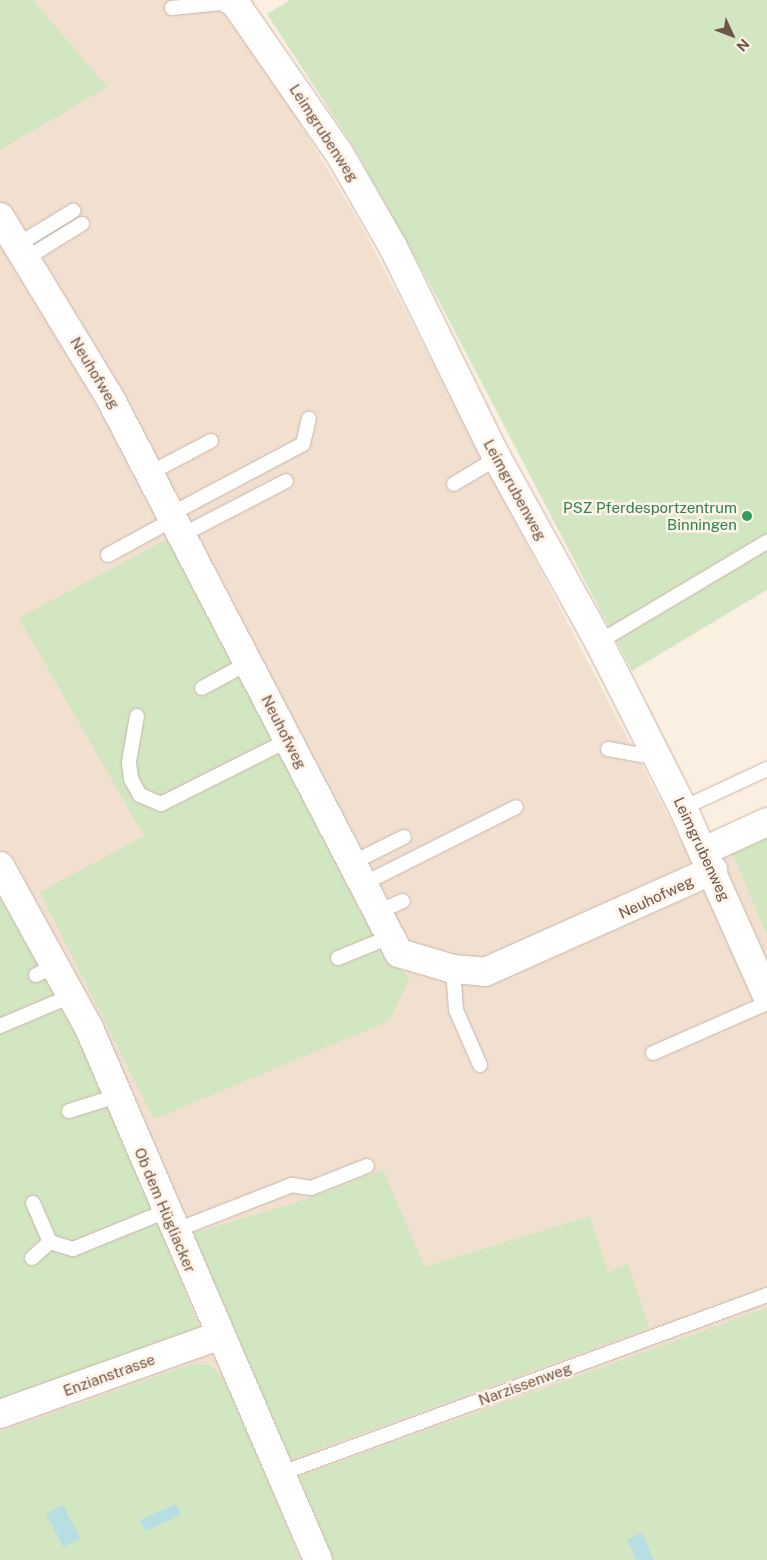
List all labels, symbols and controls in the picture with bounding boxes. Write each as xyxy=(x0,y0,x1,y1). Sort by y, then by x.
north arrow xyxy=(707,10,757,60)
text: N xyxy=(733,36,753,55)
street label: Leimgrubenweg xyxy=(286,81,362,185)
street label: Neuhofweg xyxy=(67,334,123,412)
street label: Leimgrubenweg xyxy=(480,436,550,544)
place label: PSZ Pferdesportzentrum Binningen xyxy=(563,498,737,533)
marker: PSZ Pferdesportzentrum Binningen xyxy=(741,510,753,522)
street label: Neuhofweg xyxy=(258,692,310,772)
street label: Leimgrubenweg xyxy=(670,794,734,904)
street label: Neuhofweg xyxy=(616,872,696,922)
street label: Ob dem Hügliacker xyxy=(131,1145,199,1275)
street label: Enzianstrasse xyxy=(61,1350,157,1400)
street label: Narzissenweg xyxy=(476,1359,574,1409)

